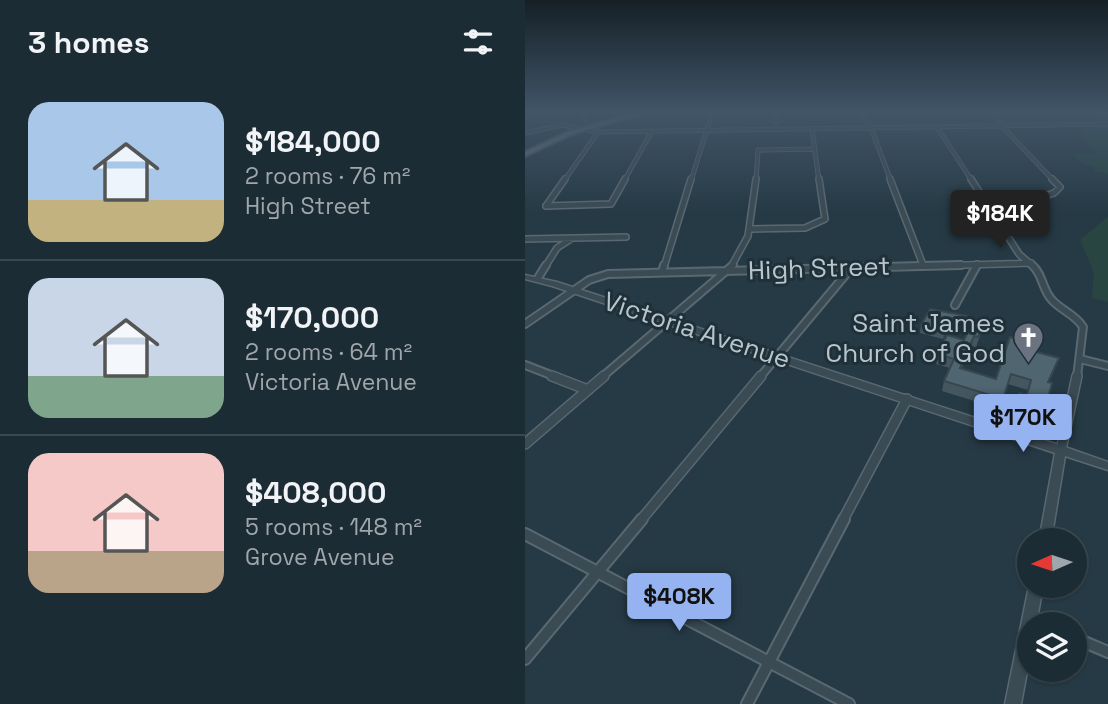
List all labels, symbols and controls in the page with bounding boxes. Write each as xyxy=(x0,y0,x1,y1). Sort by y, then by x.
text: 3 homes xyxy=(28,23,149,62)
icon: filters xyxy=(459,23,497,61)
text: $184,000 xyxy=(245,122,381,161)
icon: home xyxy=(84,130,168,214)
text: 2 rooms · 76 m² xyxy=(245,161,410,191)
pin: $184K xyxy=(951,190,1049,250)
text: High Street xyxy=(245,191,371,221)
text: $184K xyxy=(966,198,1034,228)
street label: High Street xyxy=(747,249,891,287)
street label: Victoria Avenue xyxy=(599,284,795,376)
text: $170,000 xyxy=(245,298,379,337)
icon: home xyxy=(84,306,168,390)
place label: Saint James Church of God xyxy=(825,306,1005,370)
church icon: Saint James Church of God xyxy=(1011,321,1045,365)
text: 2 rooms · 64 m² xyxy=(245,337,412,367)
text: Victoria Avenue xyxy=(245,367,417,397)
pin: $170K xyxy=(974,394,1072,454)
text: $170K xyxy=(990,402,1056,432)
text: $408,000 xyxy=(245,473,386,512)
icon: home xyxy=(84,481,168,565)
text: 5 rooms · 148 m² xyxy=(245,512,422,542)
north arrow xyxy=(1017,528,1087,598)
map controls xyxy=(1017,528,1087,682)
text: Grove Avenue xyxy=(245,542,395,572)
pin: $408K xyxy=(630,574,728,633)
text: $408K xyxy=(643,581,715,611)
button: layers xyxy=(1017,612,1087,682)

